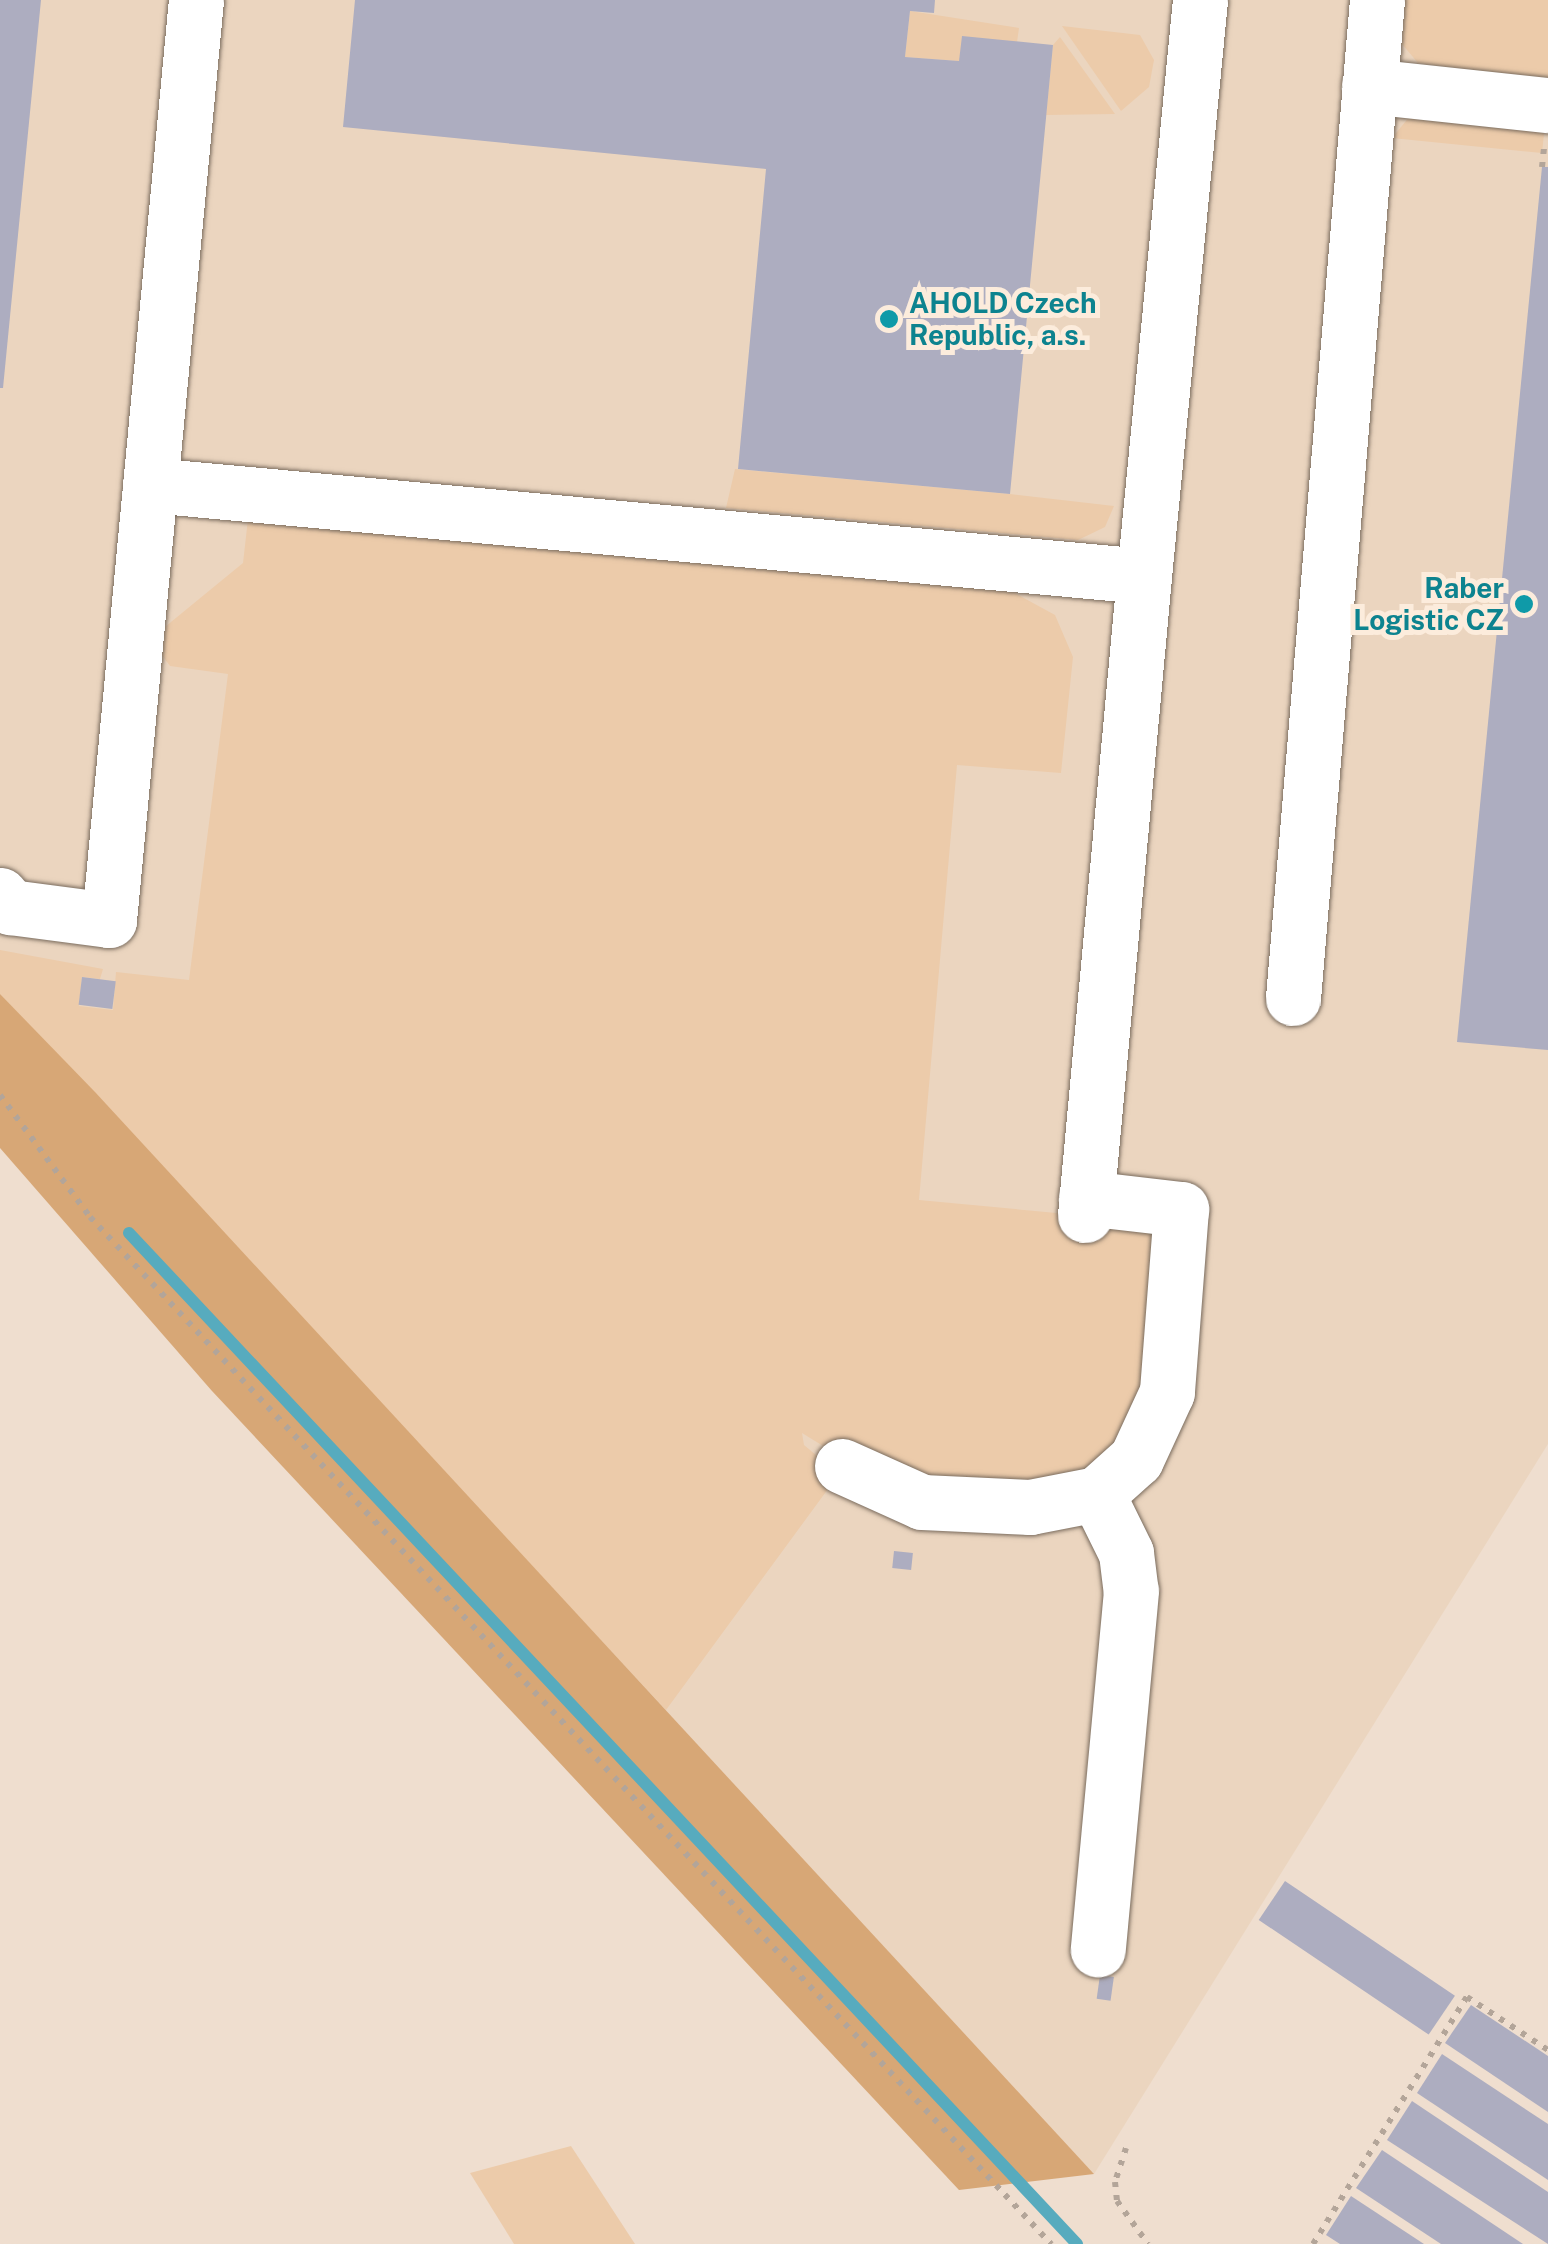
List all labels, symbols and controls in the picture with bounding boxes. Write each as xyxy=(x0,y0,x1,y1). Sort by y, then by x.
place label: AHOLD Czech Republic, a.s. xyxy=(909,286,1097,352)
marker: AHOLD Czech Republic, a.s. xyxy=(878,308,900,330)
place label: Raber Logistic CZ xyxy=(1353,571,1504,637)
marker: Raber Logistic CZ xyxy=(1513,593,1535,615)

